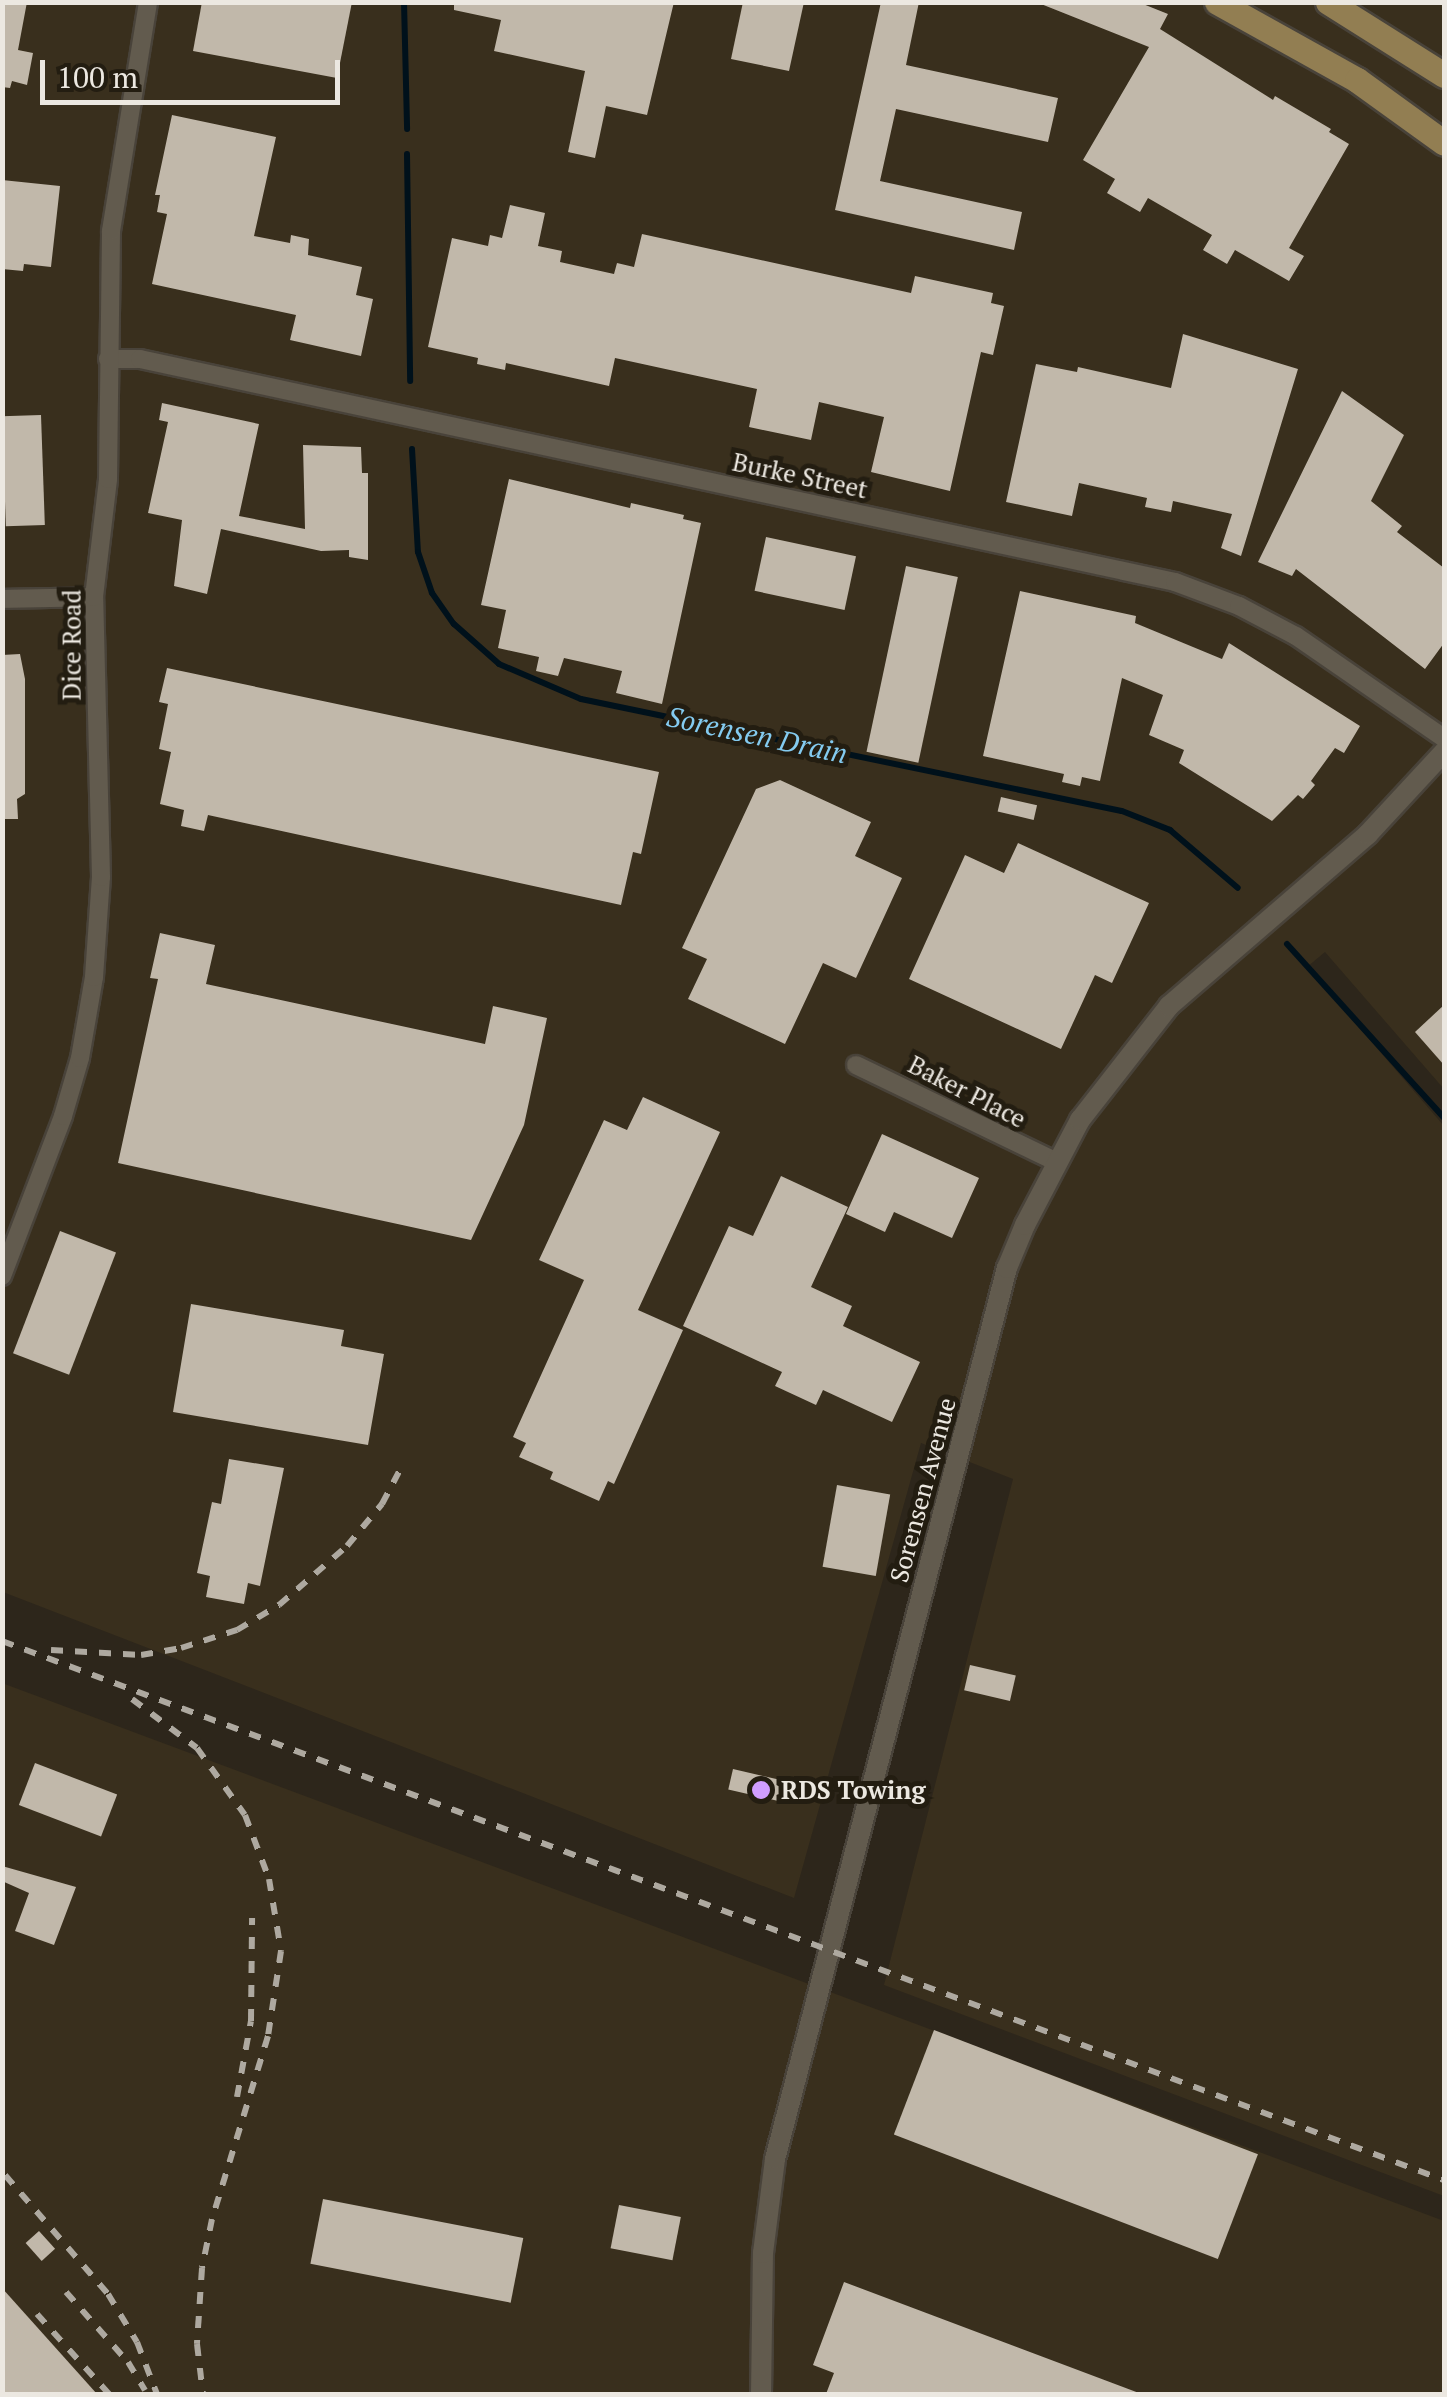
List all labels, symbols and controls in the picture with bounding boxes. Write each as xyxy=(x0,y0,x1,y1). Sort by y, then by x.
scale bar xyxy=(45,40,345,102)
text: 100 m xyxy=(57,57,138,97)
street label: Burke Street xyxy=(730,447,870,505)
street label: Dice Road xyxy=(57,590,87,700)
water label: Sorensen Drain xyxy=(664,699,850,771)
street label: Baker Place xyxy=(903,1050,1031,1134)
street label: Sorensen Avenue xyxy=(884,1394,962,1586)
place label: RDS Towing xyxy=(781,1775,925,1805)
marker: RDS Towing xyxy=(750,1779,772,1801)

